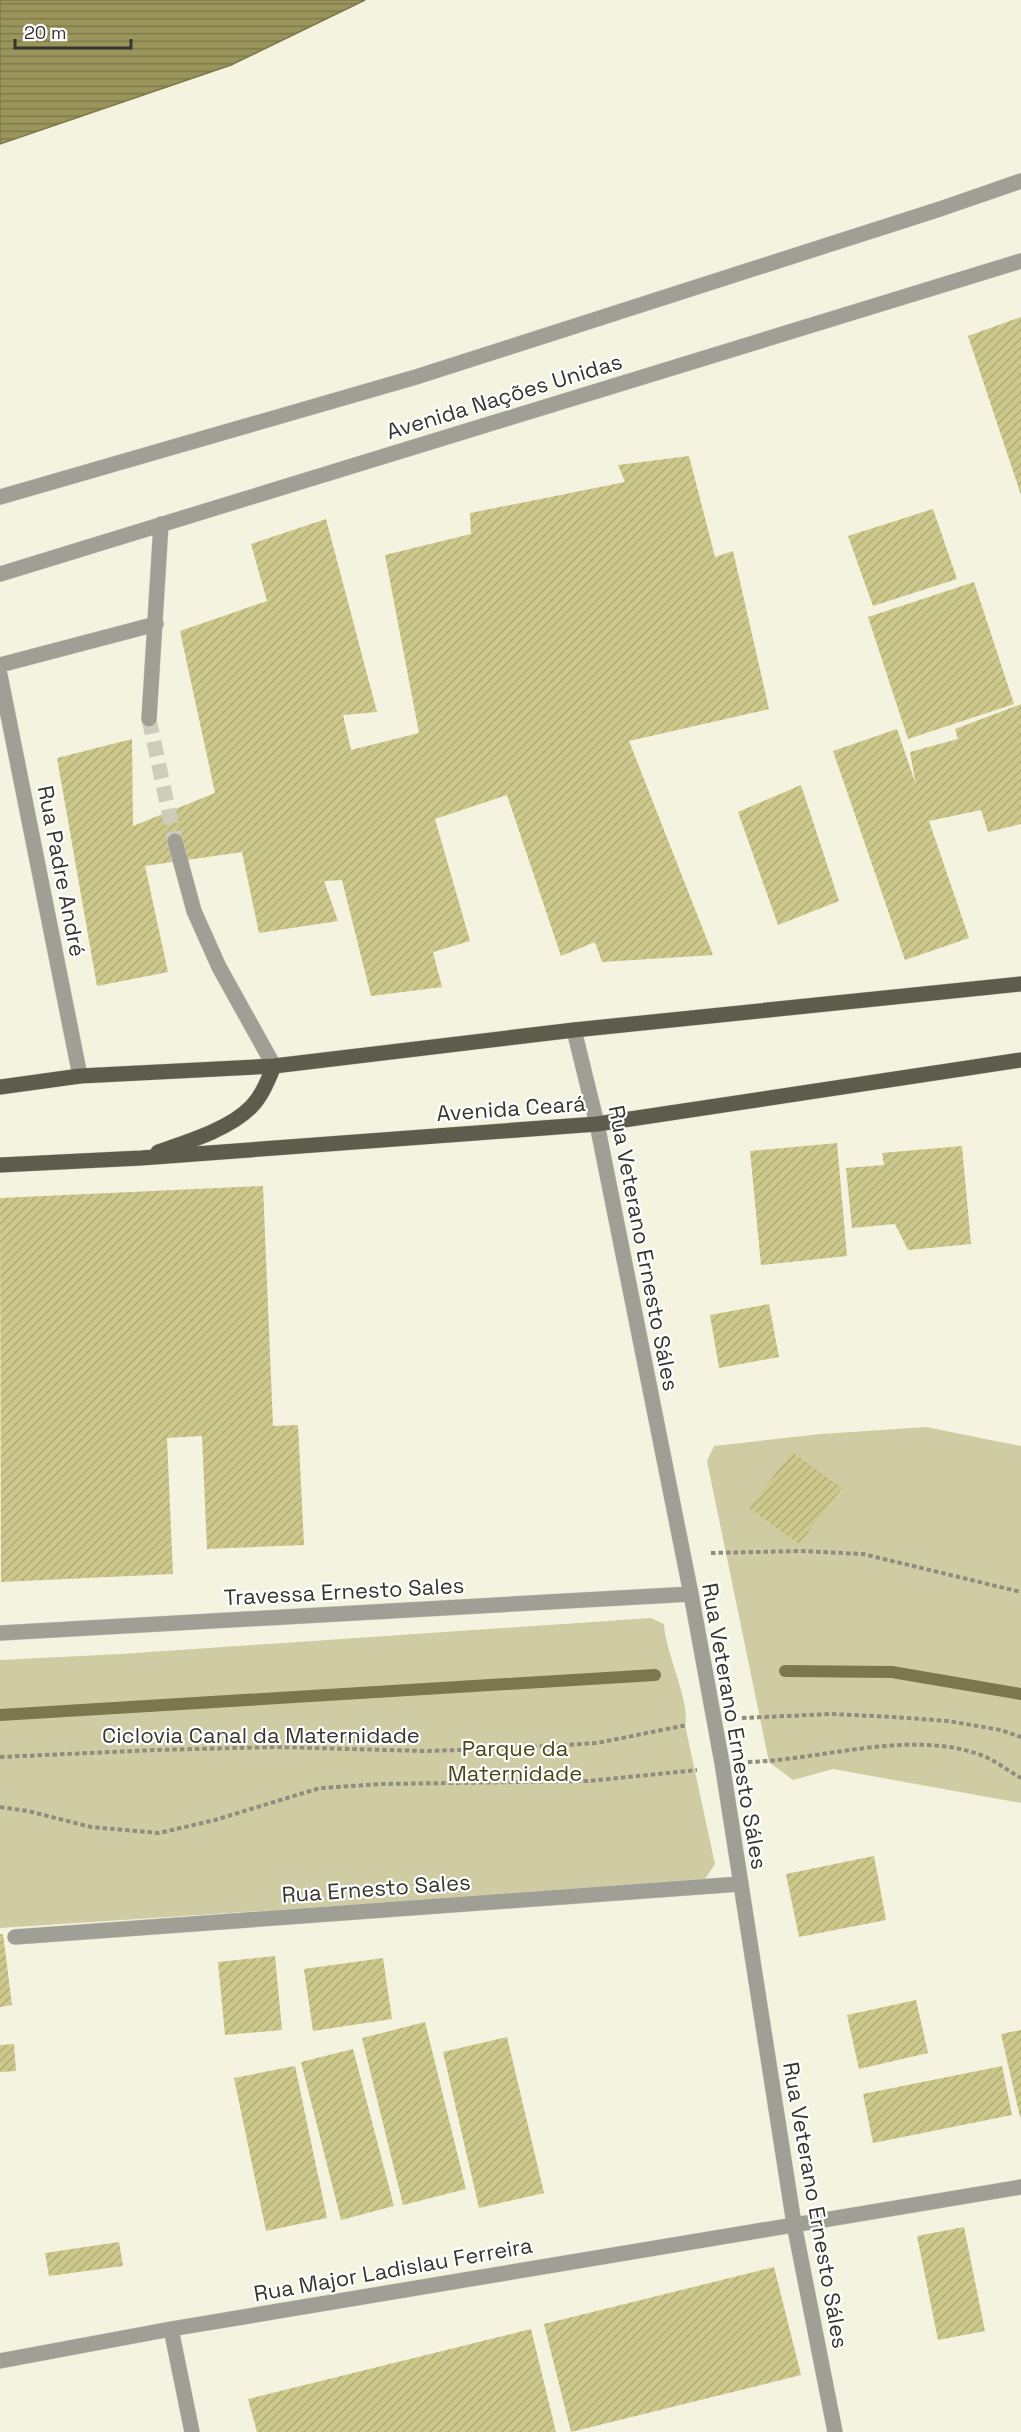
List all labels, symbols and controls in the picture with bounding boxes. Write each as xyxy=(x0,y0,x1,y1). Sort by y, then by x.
scale bar xyxy=(15,12,130,50)
text: 20 m xyxy=(24,21,67,44)
street label: Avenida Nações Unidas xyxy=(383,347,625,445)
street label: Rua Padre André xyxy=(32,783,92,959)
street label: Avenida Ceará xyxy=(435,1089,587,1127)
street label: Rua Veterano Ernesto Sáles xyxy=(603,1103,685,1393)
street label: Travessa Ernesto Sales xyxy=(223,1571,465,1611)
street label: Rua Veterano Ernesto Sáles xyxy=(696,1581,774,1871)
street label: Ciclovia Canal da Maternidade xyxy=(102,1721,420,1749)
park label: Parque da Maternidade xyxy=(448,1734,582,1787)
street label: Rua Ernesto Sales xyxy=(281,1867,471,1909)
street label: Rua Veterano Ernesto Sáles xyxy=(777,2060,855,2350)
street label: Rua Major Ladislau Ferreira xyxy=(251,2231,535,2307)

